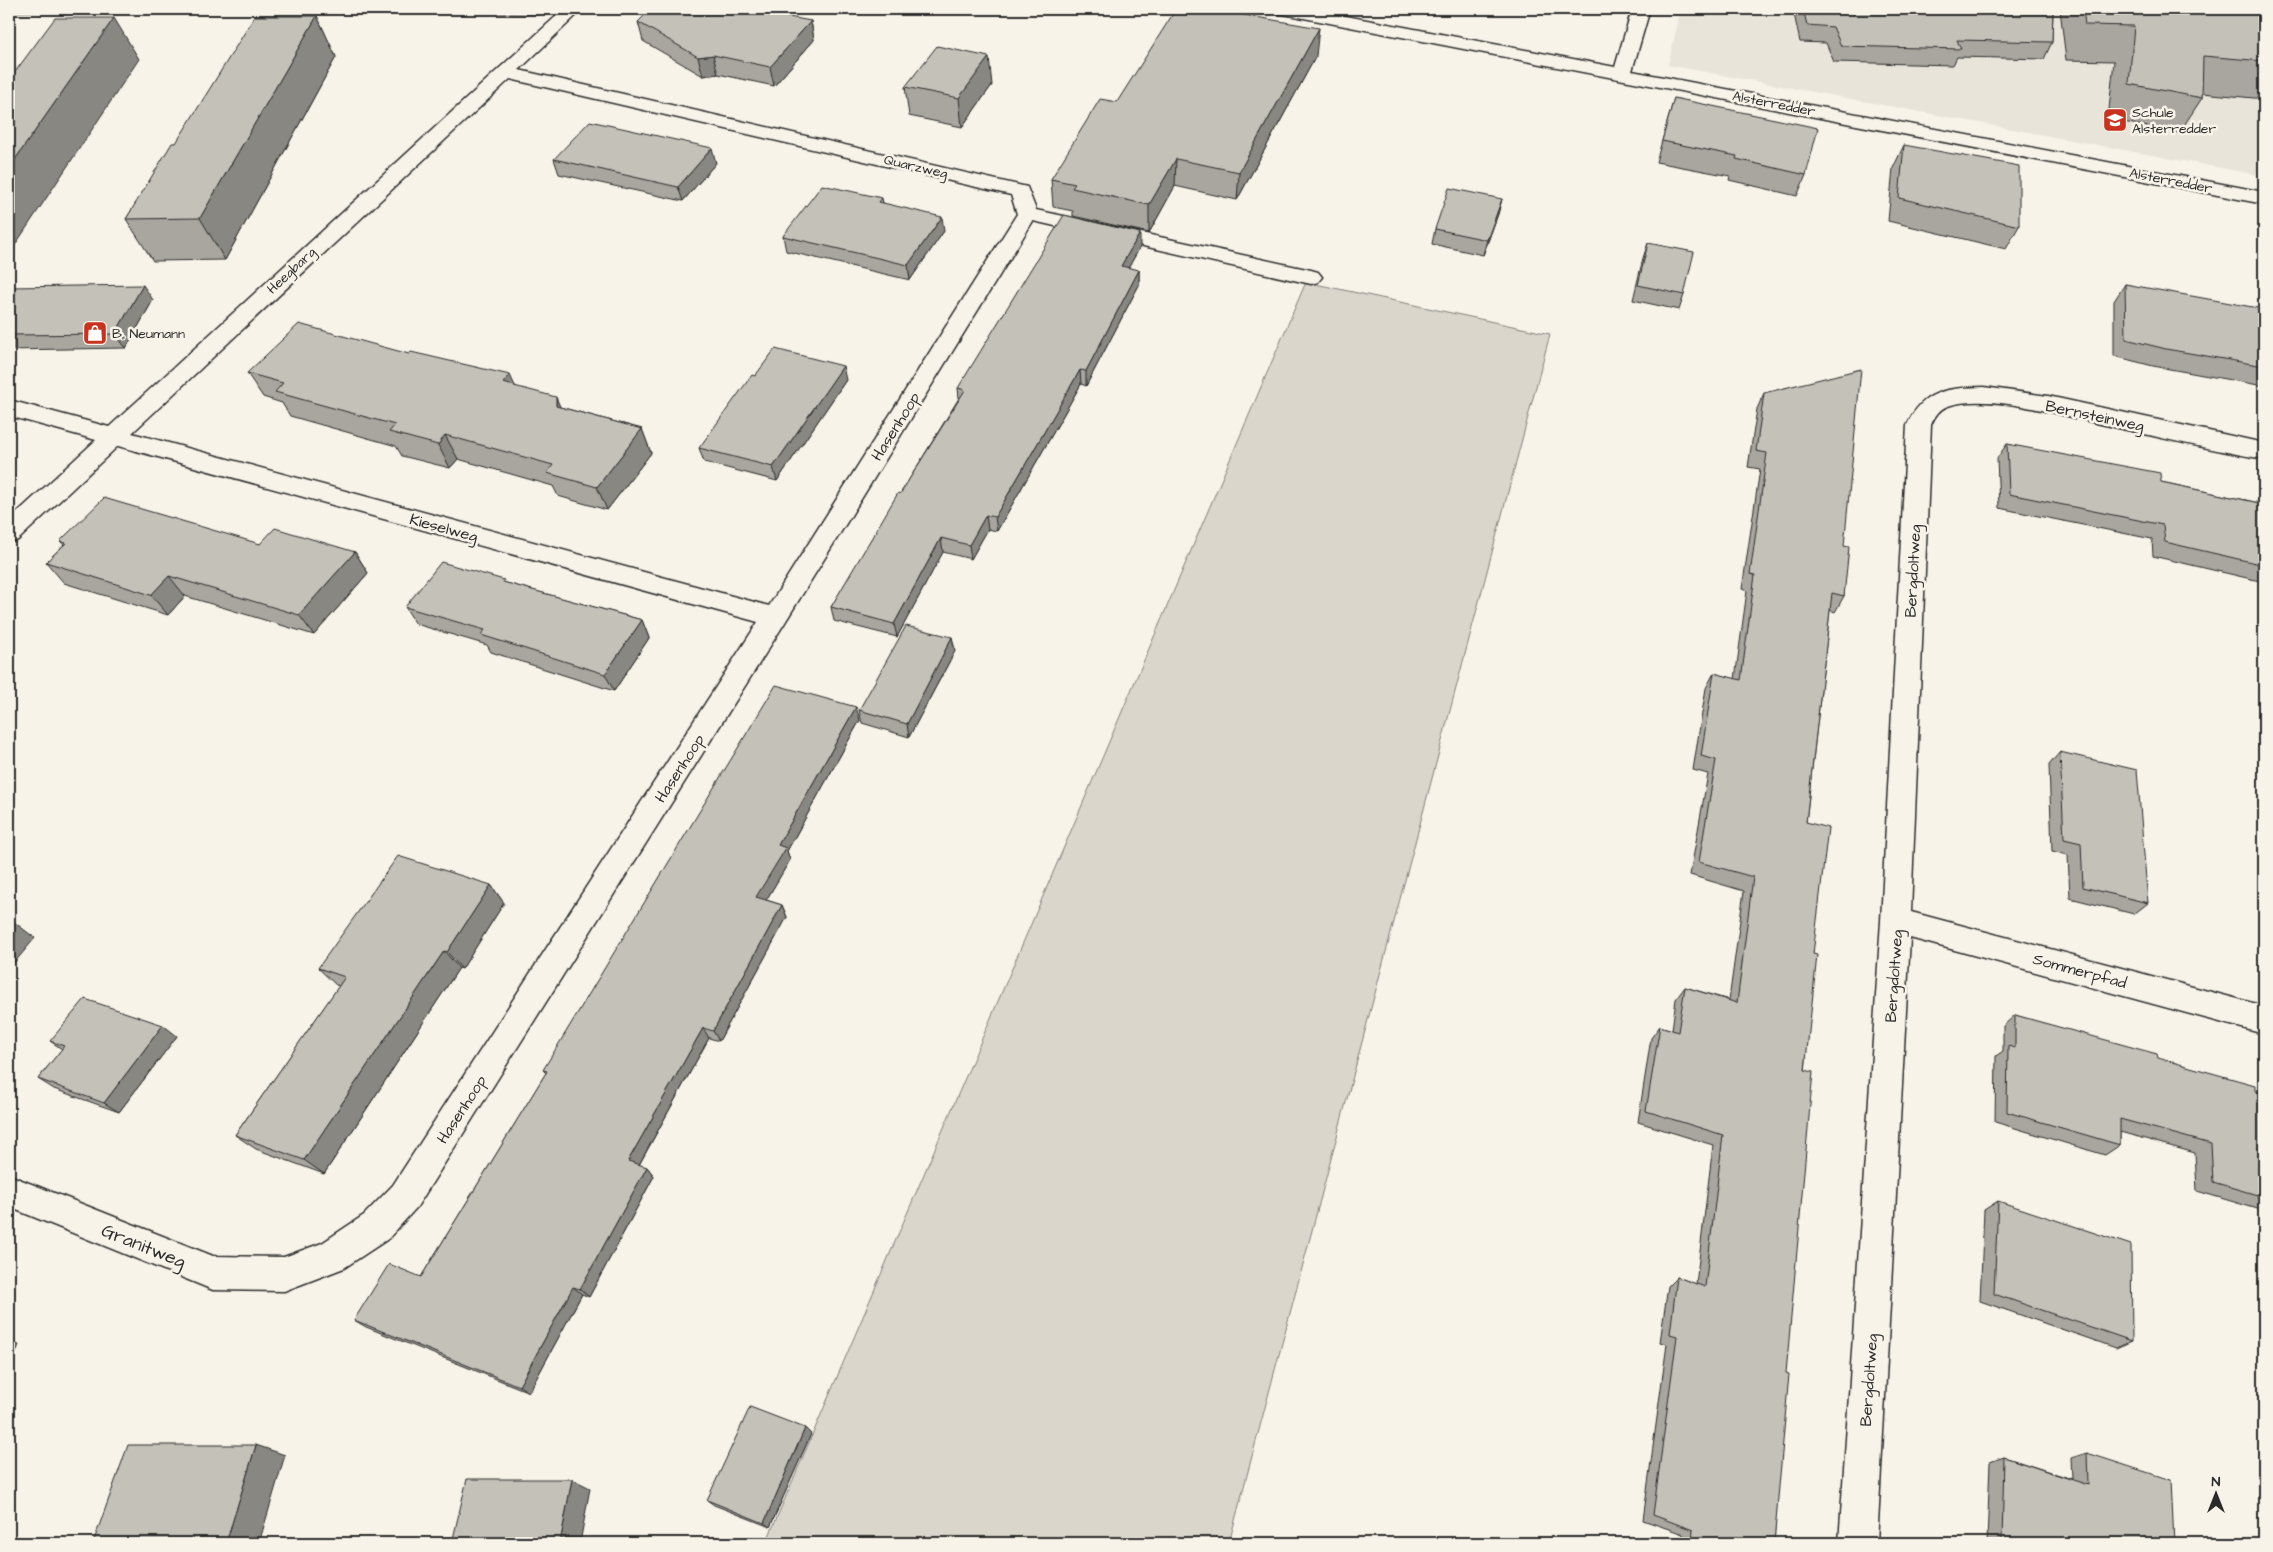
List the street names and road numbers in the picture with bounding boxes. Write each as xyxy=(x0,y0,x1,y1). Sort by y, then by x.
street label: Alsterredder xyxy=(1731,86,1817,122)
street label: Quarzweg xyxy=(882,150,950,184)
street label: Alsterredder xyxy=(2128,163,2214,199)
street label: Heegbarg xyxy=(263,243,321,299)
street label: Hasenhoop xyxy=(866,388,926,465)
street label: Bernsteinweg xyxy=(2043,395,2146,438)
street label: Kieselweg xyxy=(407,508,480,549)
street label: Bergdoltweg xyxy=(1900,524,1927,618)
street label: Hasenhoop xyxy=(650,730,710,807)
street label: Bergdoltweg xyxy=(1880,929,1909,1023)
street label: Sommerpfad xyxy=(2030,948,2129,994)
street label: Hasenhoop xyxy=(432,1071,492,1148)
street label: Granitweg xyxy=(97,1217,190,1277)
street label: Bergdoltweg xyxy=(1855,1333,1884,1427)

